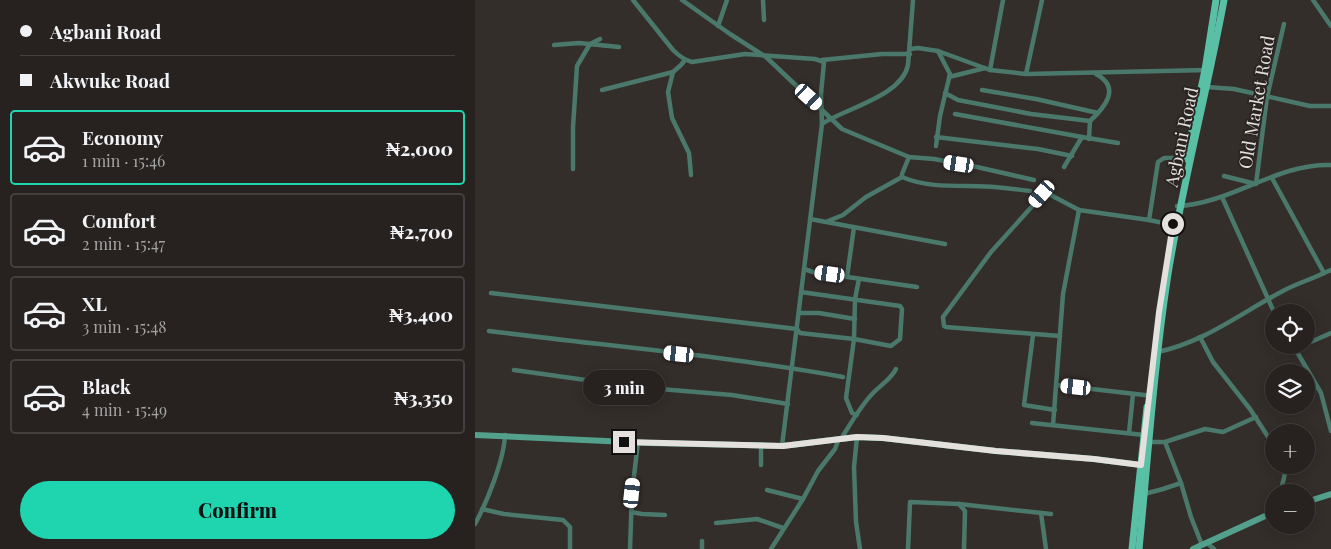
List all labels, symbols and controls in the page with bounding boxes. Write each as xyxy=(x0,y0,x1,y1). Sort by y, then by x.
text: Agbani Road xyxy=(50,18,161,44)
street label: Old Market Road xyxy=(1232,33,1280,171)
text: Akwuke Road xyxy=(50,67,170,93)
car xyxy=(792,81,825,113)
street label: Agbani Road xyxy=(1159,84,1203,190)
text: Economy xyxy=(82,124,163,150)
icon: car xyxy=(22,125,67,170)
text: ₦2,000 xyxy=(386,135,453,161)
text: 1 min · 15:46 xyxy=(82,150,165,171)
car xyxy=(943,154,974,174)
car xyxy=(1026,178,1057,210)
text: Comfort xyxy=(82,207,156,233)
icon: car xyxy=(22,208,67,253)
route start xyxy=(1162,213,1184,235)
text: ₦2,700 xyxy=(390,218,453,244)
text: 2 min · 15:47 xyxy=(82,233,165,254)
car xyxy=(814,264,845,284)
text: XL xyxy=(82,290,107,316)
icon: car xyxy=(22,291,67,336)
text: ₦3,400 xyxy=(389,301,453,327)
map controls xyxy=(1265,304,1315,534)
button: locate xyxy=(1265,304,1315,354)
text: 3 min · 15:48 xyxy=(82,316,167,337)
car xyxy=(663,345,694,363)
button: layers xyxy=(1265,364,1315,414)
callout: 3 min xyxy=(583,370,665,404)
text: Black xyxy=(82,373,131,399)
icon: car xyxy=(22,374,67,419)
text: 3 min xyxy=(603,377,645,398)
car xyxy=(1060,378,1091,396)
text: ₦3,350 xyxy=(394,384,453,410)
text: 4 min · 15:49 xyxy=(82,399,167,420)
button: + xyxy=(1265,424,1315,474)
route end xyxy=(613,431,635,453)
car xyxy=(622,477,641,509)
button: Confirm xyxy=(20,481,455,539)
button: − xyxy=(1265,484,1315,534)

